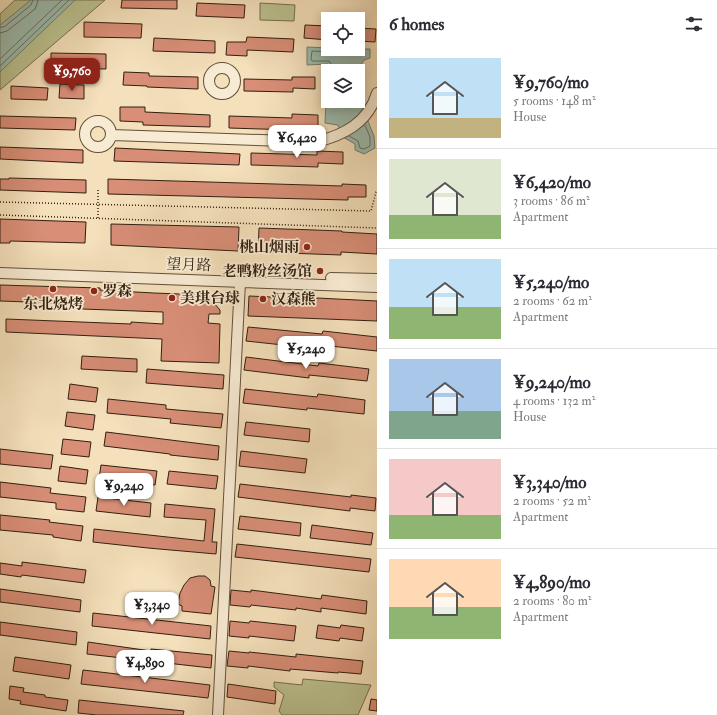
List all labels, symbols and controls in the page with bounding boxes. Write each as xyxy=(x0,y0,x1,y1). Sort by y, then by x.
map controls xyxy=(321,12,365,108)
button: locate xyxy=(321,12,365,56)
icon: filters xyxy=(683,13,705,35)
text: 6 homes xyxy=(389,14,444,35)
pin: ¥9,760 xyxy=(39,58,105,92)
text: ¥9,760 xyxy=(53,63,91,79)
button: layers xyxy=(321,64,365,108)
text: ¥9,760/mo xyxy=(513,72,589,93)
icon: home xyxy=(421,74,469,122)
text: 5 rooms · 148 m² xyxy=(513,93,596,109)
text: House xyxy=(513,109,546,125)
pin: ¥6,420 xyxy=(264,125,330,159)
text: ¥6,420 xyxy=(277,130,317,146)
text: ¥6,420/mo xyxy=(513,172,591,193)
icon: home xyxy=(421,175,469,223)
text: 3 rooms · 86 m² xyxy=(513,193,590,209)
text: Apartment xyxy=(513,209,569,225)
place label: 桃山烟雨 xyxy=(239,238,299,257)
marker: 桃山烟雨 xyxy=(302,242,312,252)
street label: 望月路 xyxy=(166,255,212,275)
place label: 老鸭粉丝汤馆 xyxy=(222,262,312,281)
marker: 老鸭粉丝汤馆 xyxy=(315,266,325,276)
text: ¥5,240/mo xyxy=(513,272,589,293)
icon: home xyxy=(421,275,469,323)
place label: 罗森 xyxy=(102,282,132,301)
marker: 东北烧烤 xyxy=(48,284,58,294)
marker: 罗森 xyxy=(89,286,99,296)
place label: 美琪台球 xyxy=(180,289,240,308)
place label: 汉森熊 xyxy=(271,290,316,309)
marker: 美琪台球 xyxy=(167,293,177,303)
text: 2 rooms · 62 m² xyxy=(513,293,592,309)
marker: 汉森熊 xyxy=(258,294,268,304)
place label: 东北烧烤 xyxy=(23,295,83,314)
text: Apartment xyxy=(513,309,569,325)
pin: ¥5,240 xyxy=(273,336,339,370)
text: ¥5,240 xyxy=(287,341,325,357)
text: ¥9,240/mo xyxy=(513,372,591,393)
icon: home xyxy=(421,375,469,423)
text: 4 rooms · 132 m² xyxy=(513,393,595,409)
text: House xyxy=(513,409,546,425)
text: ¥3,340/mo xyxy=(513,472,586,493)
pin: ¥9,240 xyxy=(91,473,157,507)
icon: home xyxy=(421,475,469,523)
text: ¥9,240 xyxy=(104,478,144,494)
text: 2 rooms · 52 m² xyxy=(513,493,591,509)
text: Apartment xyxy=(513,509,569,525)
text: ¥4,890/mo xyxy=(513,572,590,593)
icon: home xyxy=(421,575,469,623)
pin: ¥3,340 xyxy=(119,592,185,626)
text: 2 rooms · 80 m² xyxy=(513,593,591,609)
text: ¥3,340 xyxy=(134,597,170,613)
text: Apartment xyxy=(513,609,569,625)
pin: ¥4,890 xyxy=(112,650,178,684)
text: ¥4,890 xyxy=(125,655,165,671)

